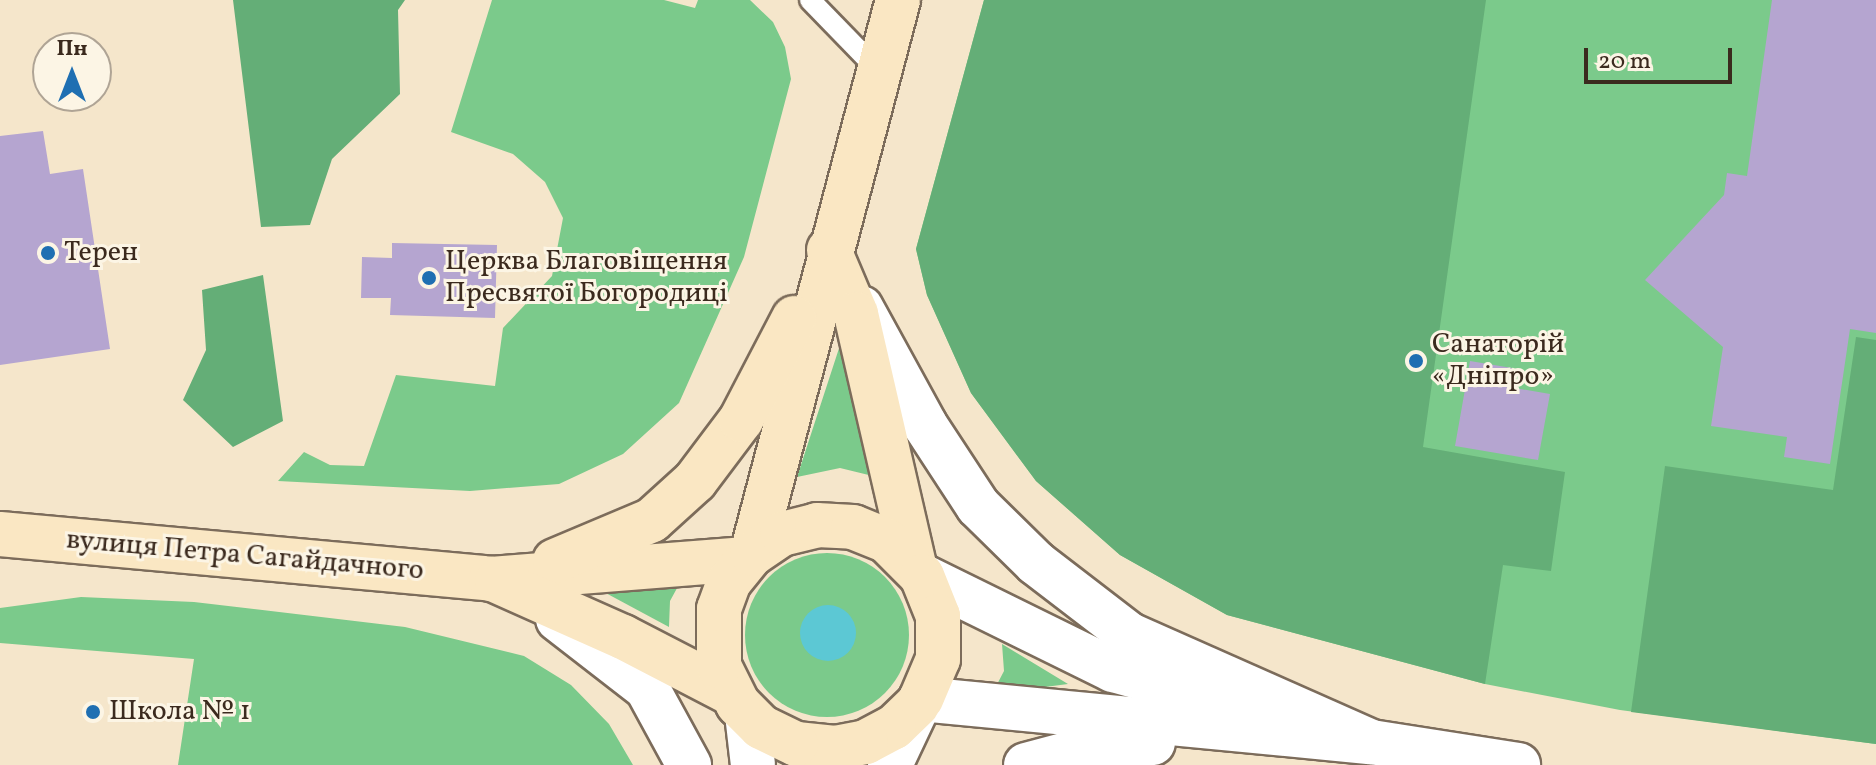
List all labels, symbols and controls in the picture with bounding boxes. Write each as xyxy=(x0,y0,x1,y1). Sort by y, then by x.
north arrow xyxy=(32,32,112,112)
scale bar xyxy=(1588,32,1736,82)
text: Пн xyxy=(56,34,88,65)
text: 20 m xyxy=(1598,45,1651,79)
place label: Терен xyxy=(64,236,138,270)
marker: Терен xyxy=(39,244,57,262)
place label: Церква Благовіщення Пресвятої Богородиці xyxy=(445,245,728,311)
marker: Церква Благовіщення Пресвятої Богородиці xyxy=(420,269,438,287)
place label: Санаторій «Дніпро» xyxy=(1432,328,1564,394)
marker: Санаторій «Дніпро» xyxy=(1407,352,1425,370)
street label: вулиця Петра Сагайдачного xyxy=(65,524,425,588)
place label: Школа № 1 xyxy=(109,695,251,729)
marker: Школа № 1 xyxy=(84,703,102,721)

